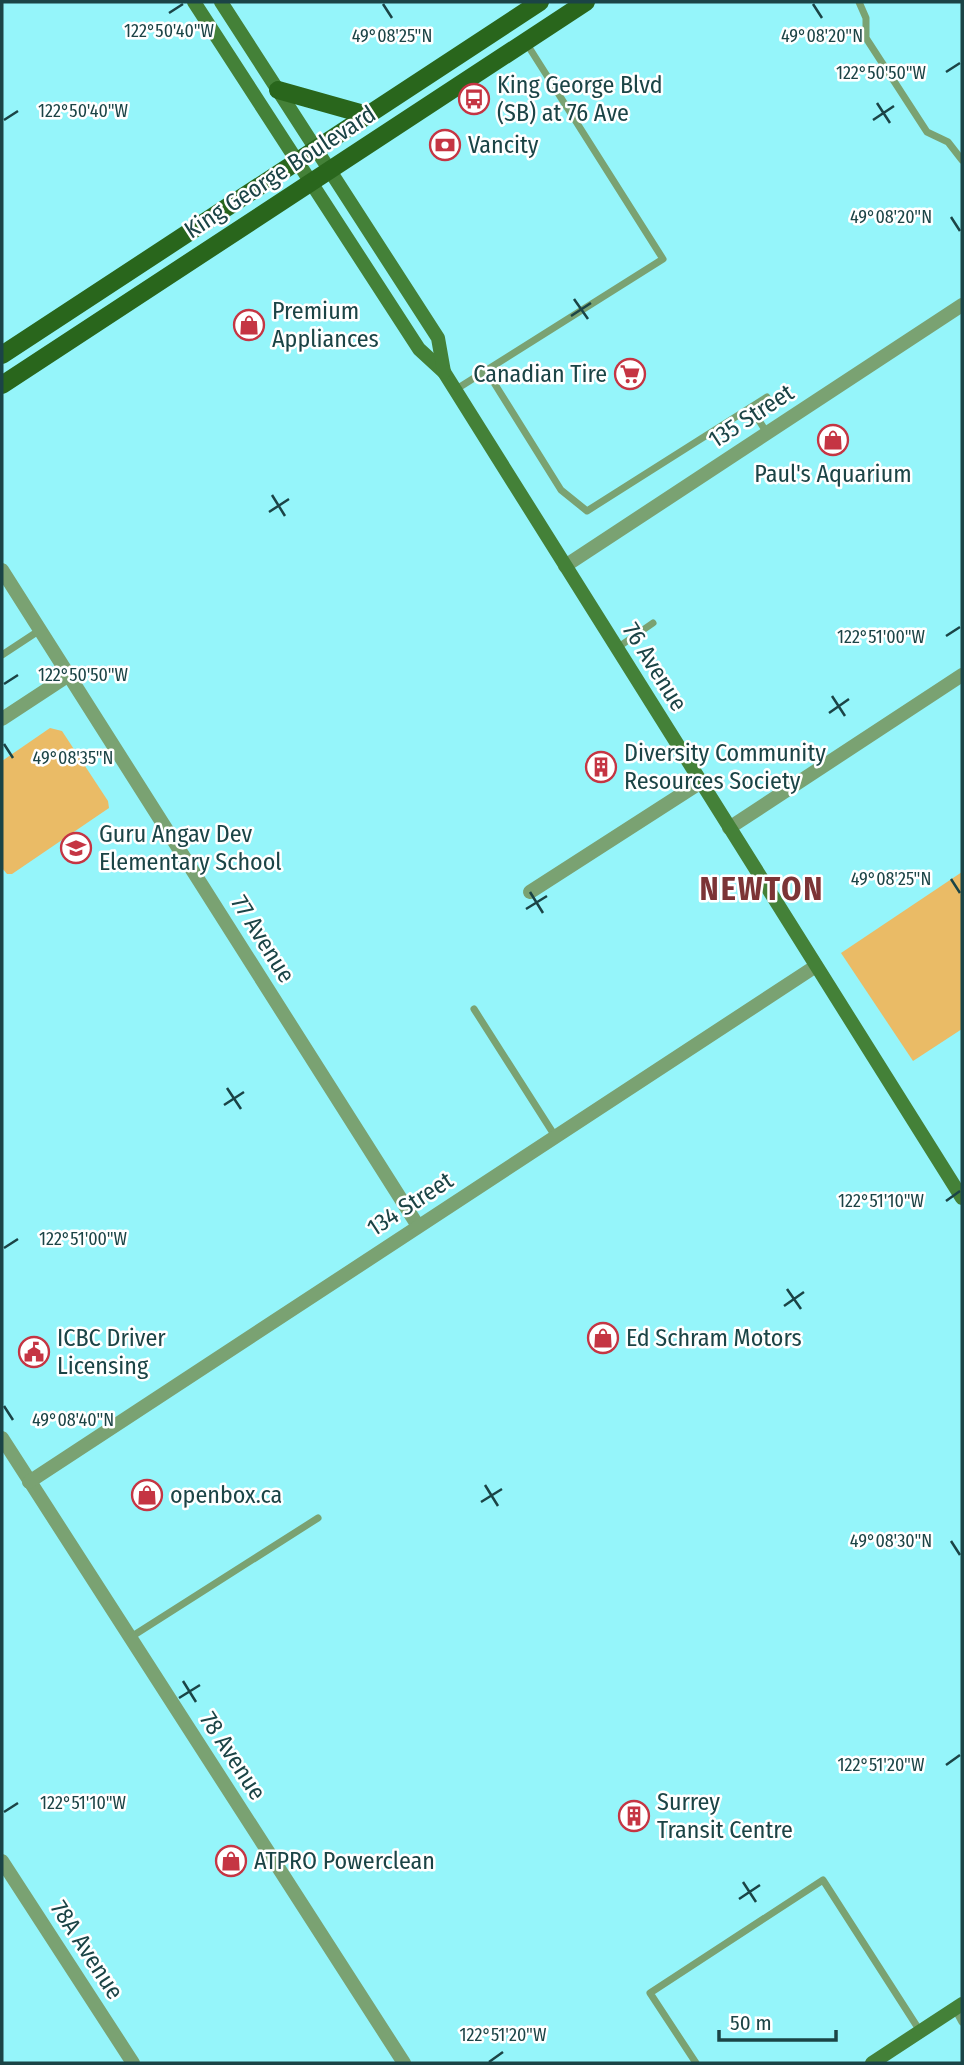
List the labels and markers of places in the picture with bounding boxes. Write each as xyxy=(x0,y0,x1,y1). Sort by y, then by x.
place label: King George Blvd (SB) at 76 Ave xyxy=(497,71,663,127)
bus stop icon: King George Blvd (SB) at 76 Ave xyxy=(457,82,491,116)
bank icon: Vancity xyxy=(428,128,462,162)
place label: Vancity xyxy=(468,131,539,159)
place label: Premium Appliances xyxy=(272,297,379,353)
shop icon: Premium Appliances xyxy=(232,308,266,342)
supermarket icon: Canadian Tire xyxy=(613,357,647,391)
place label: Canadian Tire xyxy=(473,360,607,388)
shop icon: Paul's Aquarium xyxy=(816,423,850,457)
place label: Paul's Aquarium xyxy=(754,460,912,488)
place label: Diversity Community Resources Society xyxy=(624,739,826,795)
building icon: Diversity Community Resources Society xyxy=(584,750,618,784)
place label: Guru Angav Dev Elementary School xyxy=(99,820,282,876)
school or university icon: Guru Angav Dev Elementary School xyxy=(59,831,93,865)
shop icon: Ed Schram Motors xyxy=(586,1321,620,1355)
place label: ICBC Driver Licensing xyxy=(57,1324,166,1380)
place label: Ed Schram Motors xyxy=(626,1324,802,1352)
public building icon: ICBC Driver Licensing xyxy=(17,1335,51,1369)
shop icon: openbox.ca xyxy=(130,1478,164,1512)
place label: openbox.ca xyxy=(170,1481,282,1509)
place label: Surrey Transit Centre xyxy=(657,1788,793,1844)
building icon: Surrey Transit Centre xyxy=(617,1799,651,1833)
shop icon: ATPRO Powerclean xyxy=(214,1844,248,1878)
place label: ATPRO Powerclean xyxy=(254,1847,435,1875)

